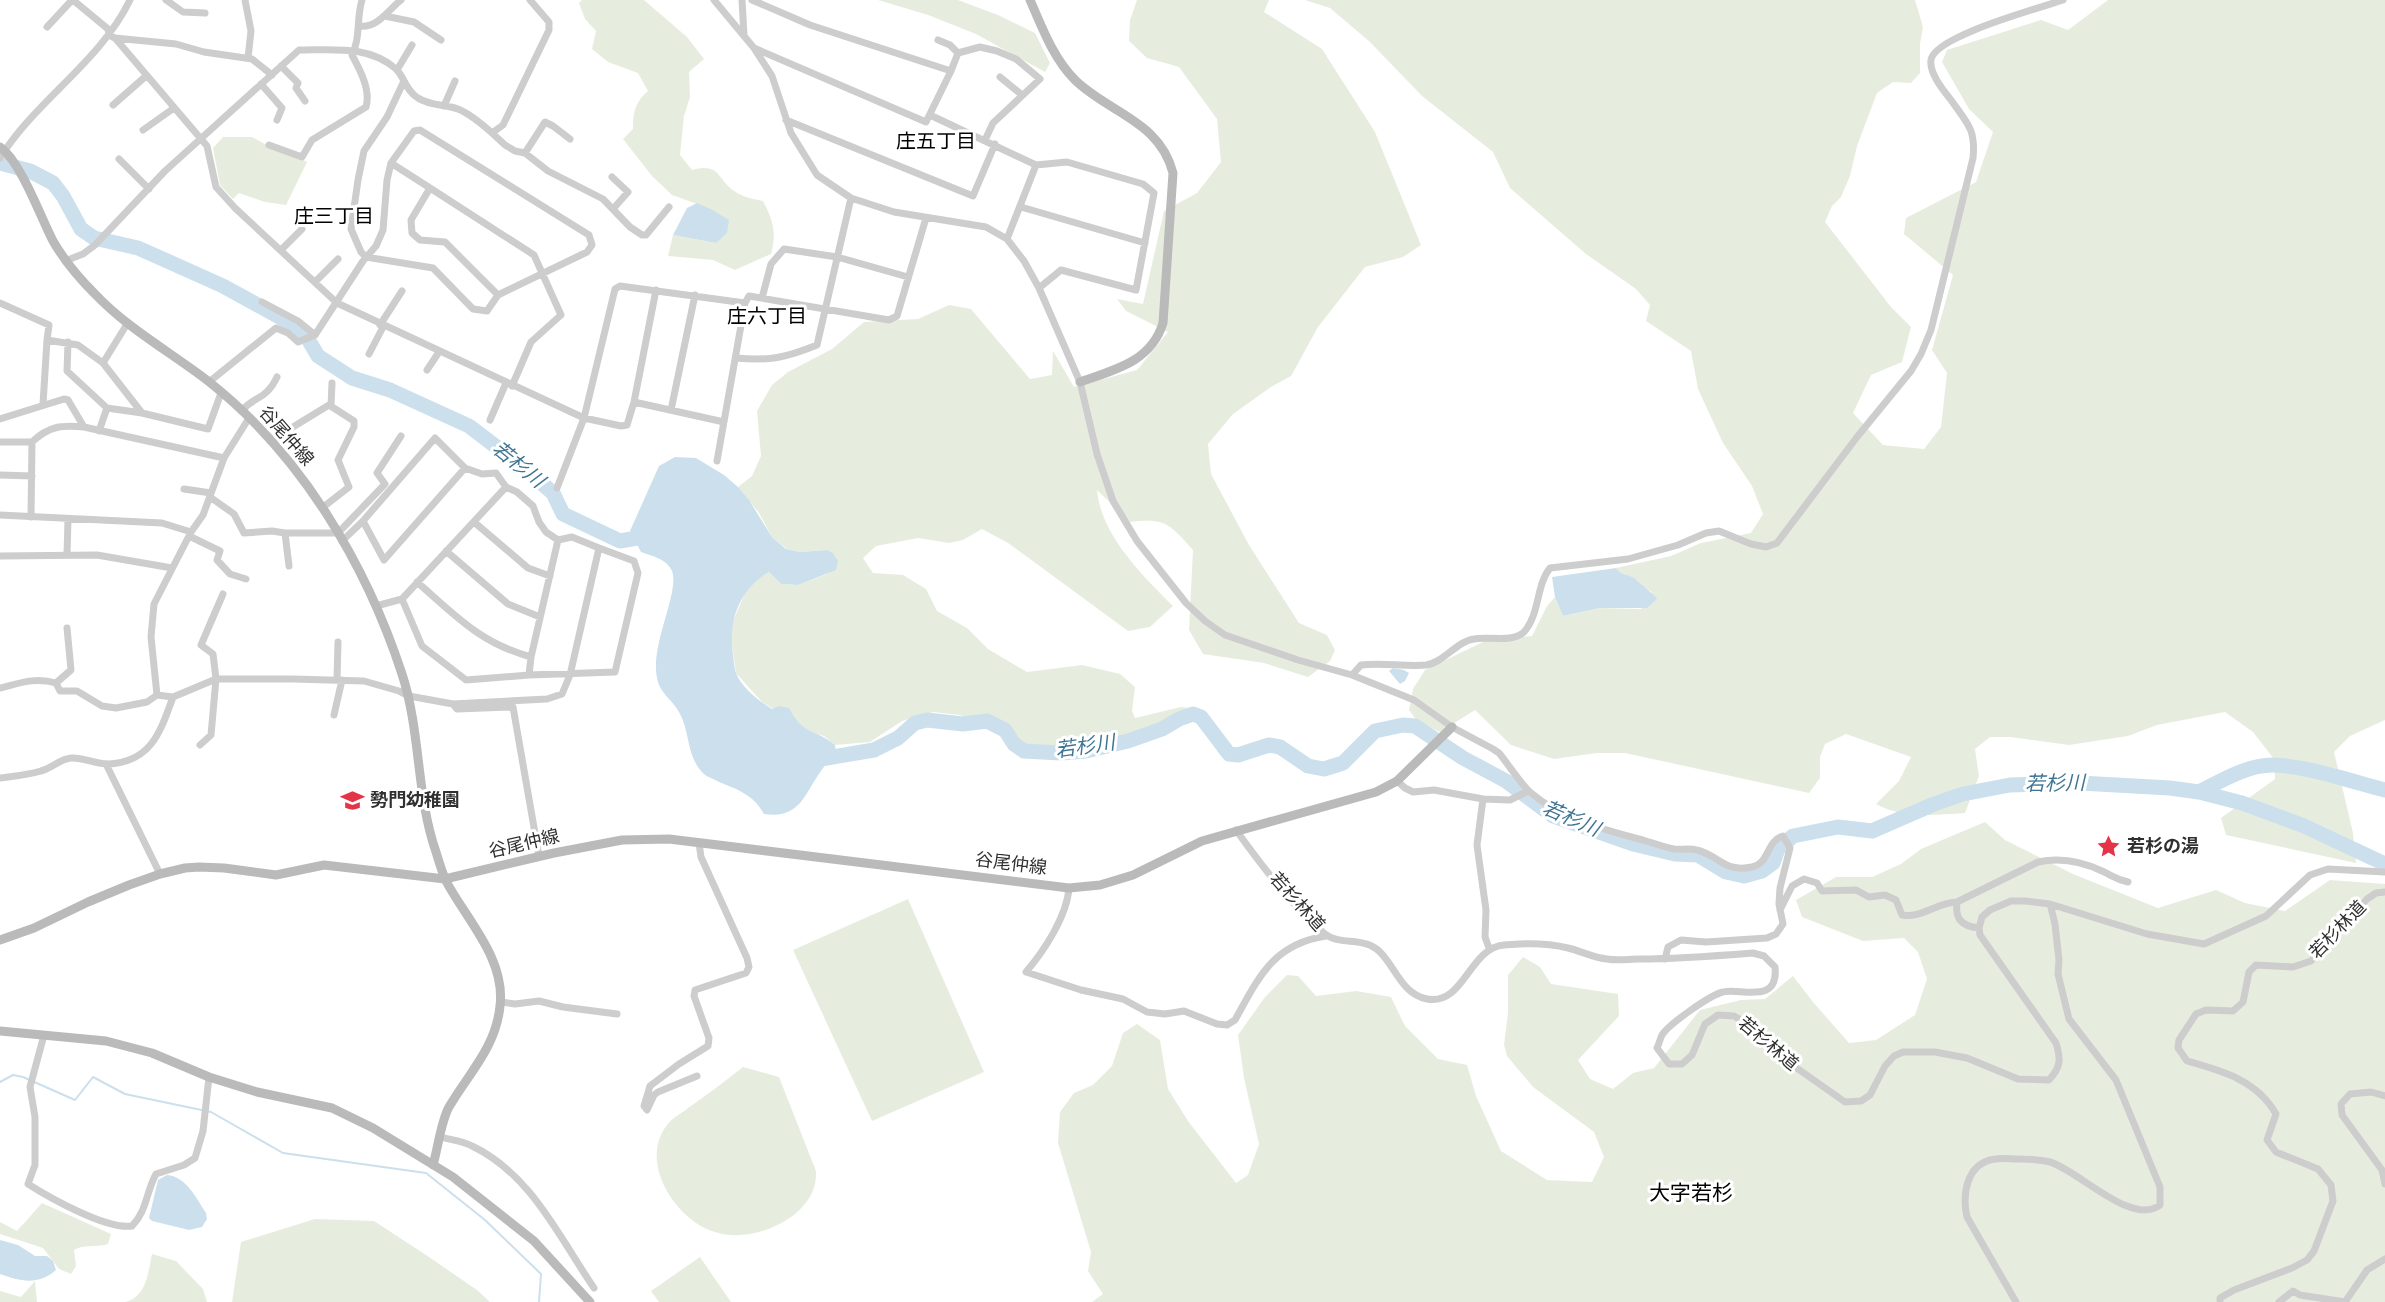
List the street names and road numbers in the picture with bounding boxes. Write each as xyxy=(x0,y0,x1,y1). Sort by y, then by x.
street label: 谷尾仲線 xyxy=(253,401,319,471)
street label: 谷尾仲線 xyxy=(486,824,562,864)
street label: 谷尾仲線 xyxy=(974,847,1048,881)
street label: 若杉林道 xyxy=(1264,867,1330,937)
street label: 若杉林道 xyxy=(2304,895,2372,965)
street label: 若杉林道 xyxy=(1732,1011,1804,1077)

